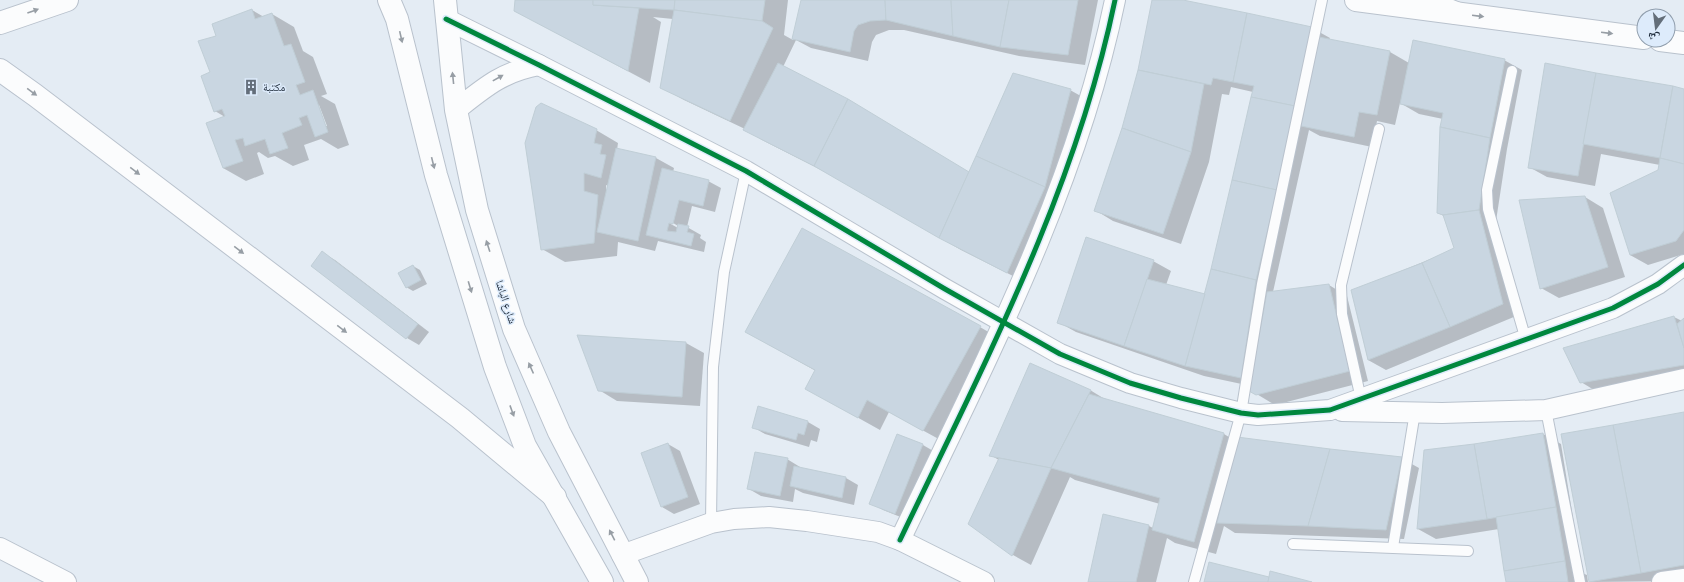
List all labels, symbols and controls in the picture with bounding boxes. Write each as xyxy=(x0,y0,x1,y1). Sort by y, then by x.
one-way arrow xyxy=(28,8,40,14)
north arrow xyxy=(1636,8,1676,48)
one-way arrow xyxy=(1472,13,1484,19)
text: ش xyxy=(1646,28,1661,45)
one-way arrow xyxy=(1601,30,1613,36)
one-way arrow xyxy=(399,31,405,43)
one-way arrow xyxy=(449,71,456,84)
one-way arrow xyxy=(493,75,504,82)
building icon: مكتبة xyxy=(242,78,260,96)
place label: مكتبة xyxy=(263,81,285,94)
one-way arrow xyxy=(26,88,37,97)
one-way arrow xyxy=(430,157,436,169)
one-way arrow xyxy=(130,167,141,175)
one-way arrow xyxy=(485,239,491,251)
one-way arrow xyxy=(233,246,244,254)
street label: شارع الباشا xyxy=(493,279,519,325)
one-way arrow xyxy=(467,282,473,294)
one-way arrow xyxy=(337,324,348,333)
one-way arrow xyxy=(528,362,534,374)
one-way arrow xyxy=(509,405,515,417)
one-way arrow xyxy=(609,530,615,541)

